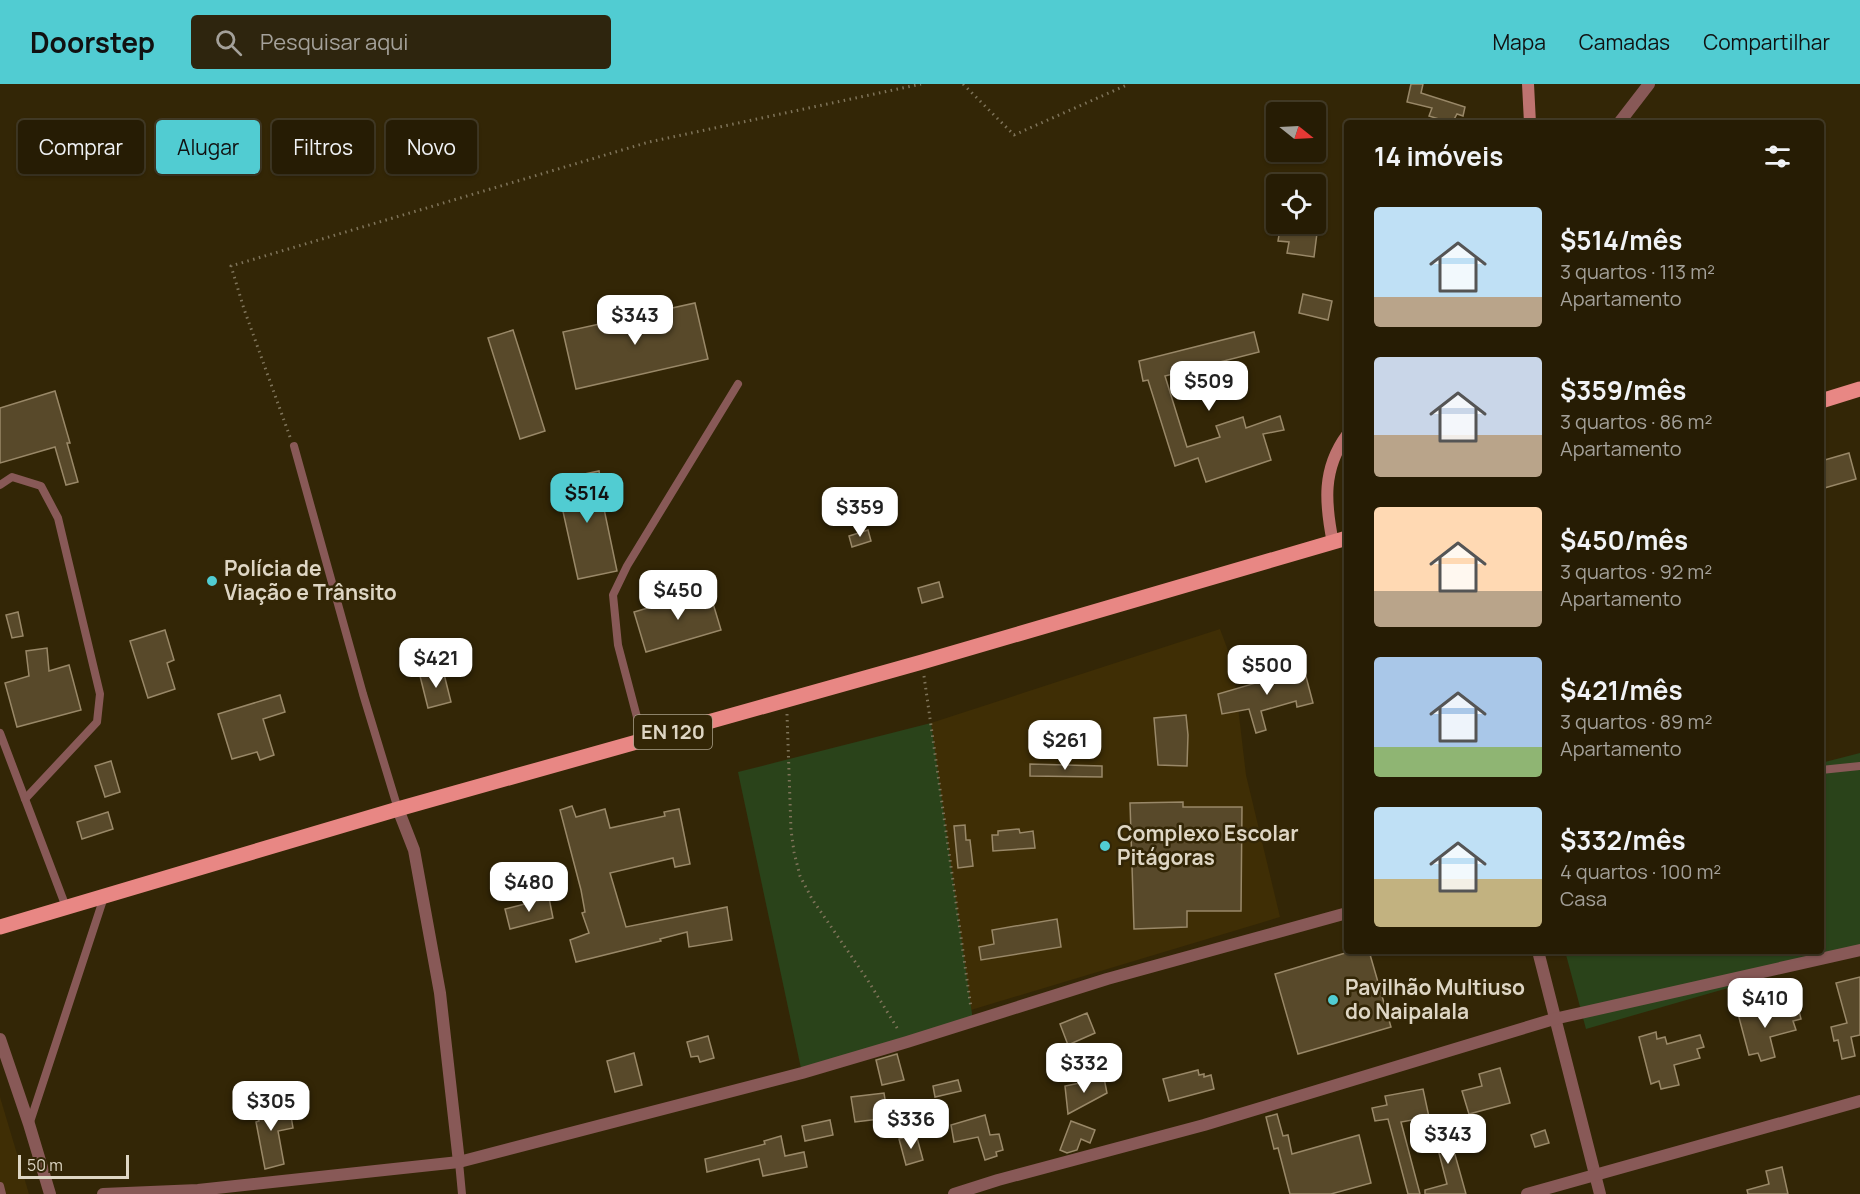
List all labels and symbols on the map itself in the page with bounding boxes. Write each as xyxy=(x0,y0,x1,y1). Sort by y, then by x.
north arrow xyxy=(1266,102,1326,162)
pin: $343 xyxy=(599,295,671,346)
pin: $509 xyxy=(1173,361,1245,412)
pin: $514 xyxy=(551,473,623,524)
pin: $359 xyxy=(824,487,896,538)
place label: Polícia de Viação e Trânsito xyxy=(224,554,397,606)
pin: $450 xyxy=(642,570,714,621)
marker: Polícia de Viação e Trânsito xyxy=(205,574,219,588)
pin: $421 xyxy=(400,638,472,689)
pin: $500 xyxy=(1231,645,1303,696)
road number: EN 120 xyxy=(634,715,712,749)
pin: $261 xyxy=(1029,720,1101,771)
place label: Complexo Escolar Pitágoras xyxy=(1117,819,1299,871)
marker: Complexo Escolar Pitágoras xyxy=(1098,839,1112,853)
pin: $480 xyxy=(493,862,565,913)
place label: Pavilhão Multiuso do Naipalala xyxy=(1345,973,1525,1025)
pin: $410 xyxy=(1729,978,1801,1029)
marker: Pavilhão Multiuso do Naipalala xyxy=(1326,993,1340,1007)
pin: $332 xyxy=(1048,1043,1120,1094)
pin: $305 xyxy=(235,1081,307,1132)
pin: $336 xyxy=(875,1099,947,1150)
pin: $343 xyxy=(1412,1114,1484,1165)
scale bar xyxy=(18,1152,129,1180)

